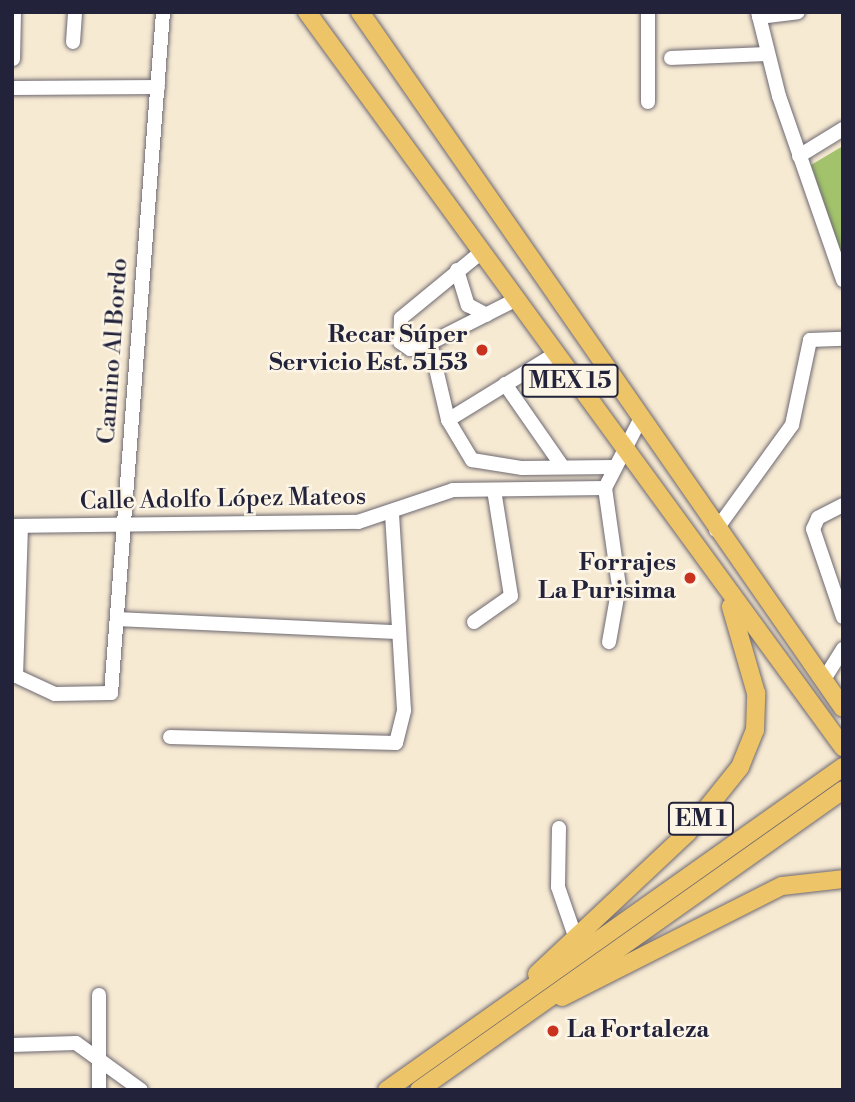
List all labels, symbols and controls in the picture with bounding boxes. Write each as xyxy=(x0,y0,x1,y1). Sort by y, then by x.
street label: Camino Al Bordo xyxy=(93,257,135,445)
place label: Recar Súper Servicio Est. 5153 xyxy=(269,322,468,378)
marker: Recar Súper Servicio Est. 5153 xyxy=(474,342,490,358)
road number: MEX 15 xyxy=(521,362,619,400)
street label: Calle Adolfo López Mateos xyxy=(80,483,366,517)
place label: Forrajes La Purisima xyxy=(538,550,676,606)
marker: Forrajes La Purisima xyxy=(682,570,698,586)
road number: EM 1 xyxy=(668,800,734,838)
place label: La Fortaleza xyxy=(567,1017,709,1045)
marker: La Fortaleza xyxy=(545,1023,561,1039)

